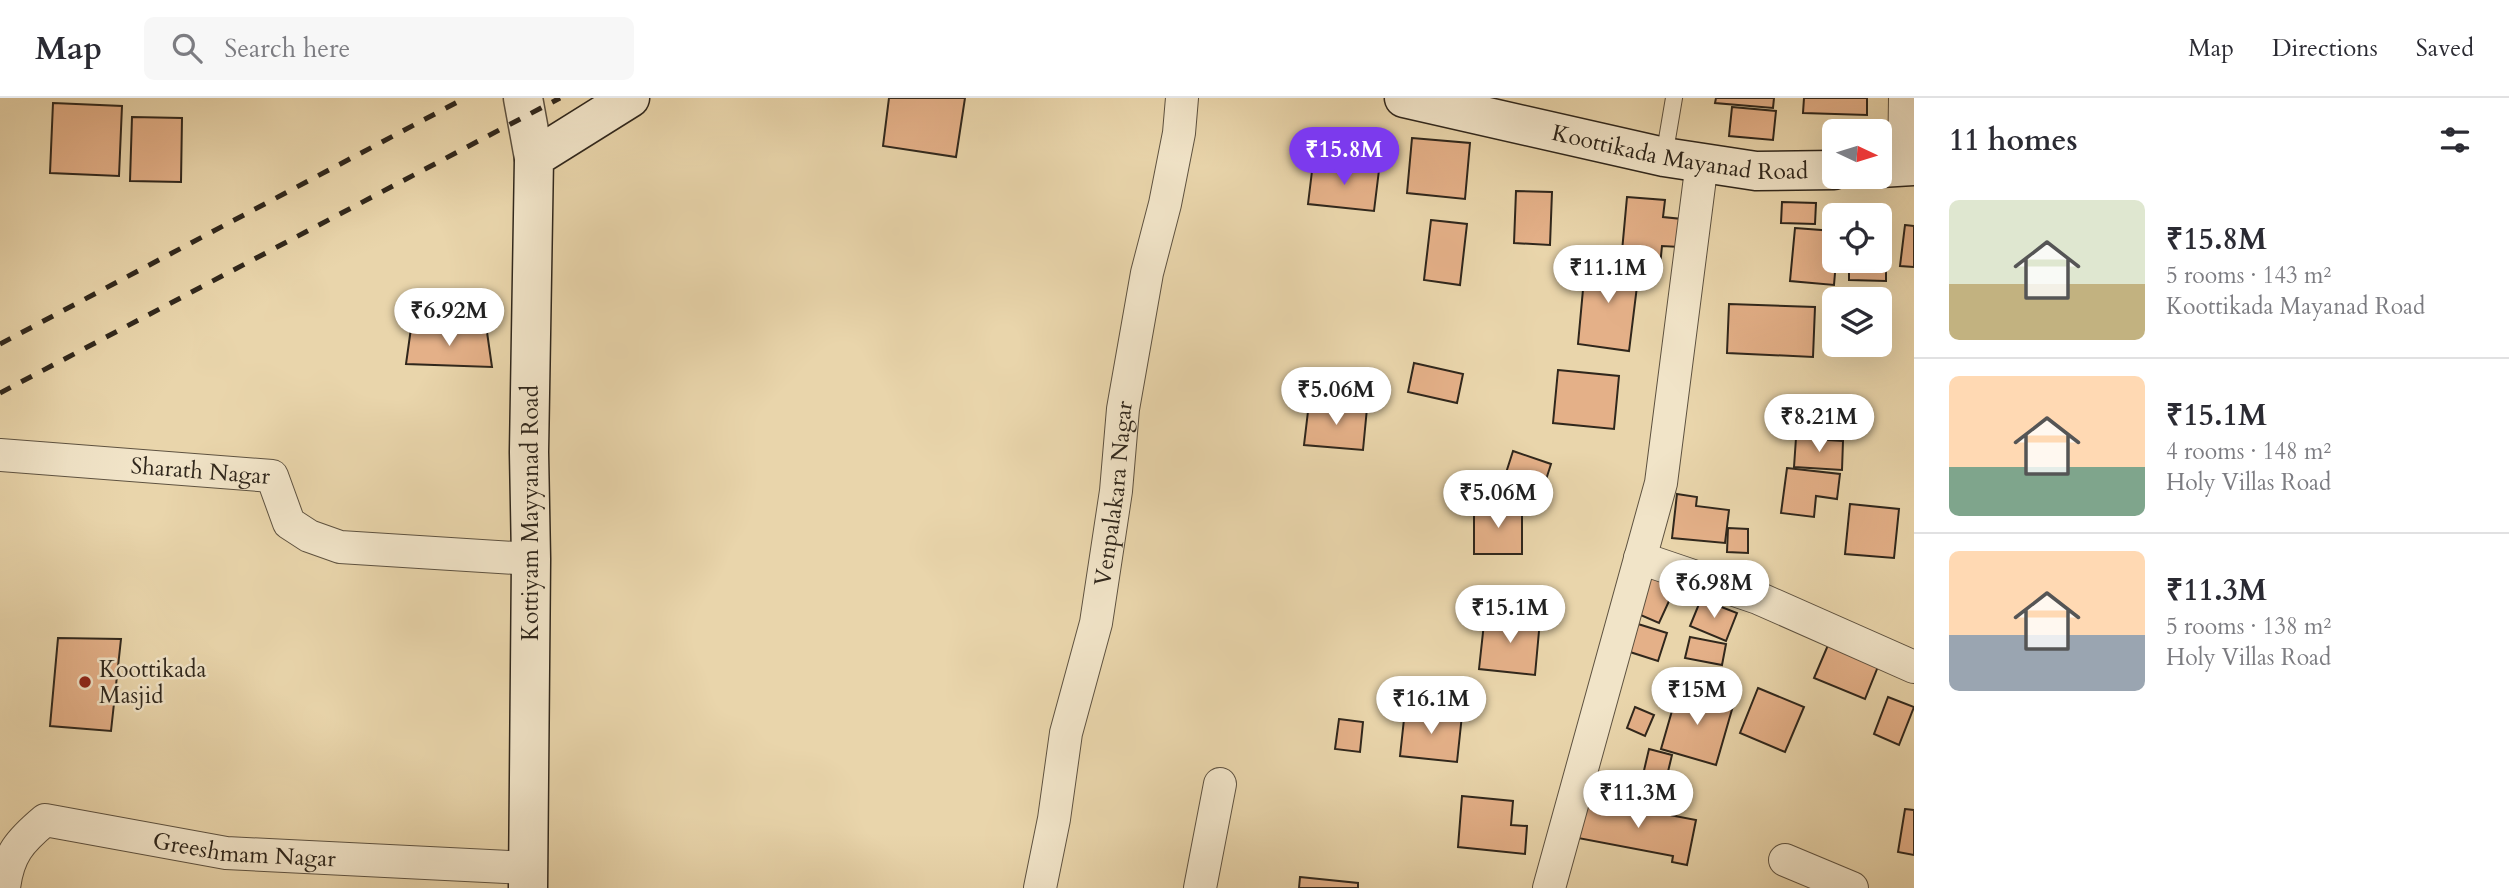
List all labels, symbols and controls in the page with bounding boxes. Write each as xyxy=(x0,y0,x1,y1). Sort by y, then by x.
search box xyxy=(144,17,634,80)
text: Map xyxy=(35,26,102,71)
icon: search xyxy=(168,29,206,67)
text: Search here xyxy=(224,31,350,66)
text: Map xyxy=(2188,32,2234,65)
text: Directions xyxy=(2272,32,2378,65)
text: Saved xyxy=(2416,32,2474,65)
street label: Koottikada Mayanad Road xyxy=(1549,117,1809,187)
north arrow xyxy=(1822,119,1892,189)
map controls xyxy=(1822,119,1892,357)
text: 11 homes xyxy=(1949,120,2078,161)
icon: filters xyxy=(2436,121,2474,159)
pin: ₹15.8M xyxy=(1287,127,1401,187)
text: ₹15.8M xyxy=(1305,134,1383,165)
button: locate xyxy=(1822,203,1892,273)
text: ₹15.8M xyxy=(2166,219,2267,260)
icon: home xyxy=(2005,228,2089,312)
pin: ₹11.1M xyxy=(1551,246,1665,305)
text: ₹11.1M xyxy=(1569,252,1647,283)
text: 5 rooms · 143 m² xyxy=(2166,260,2331,291)
button: layers xyxy=(1822,287,1892,357)
pin: ₹6.92M xyxy=(392,288,506,348)
text: Koottikada Mayanad Road xyxy=(2166,291,2425,322)
text: ₹6.92M xyxy=(410,295,488,326)
pin: ₹5.06M xyxy=(1279,368,1393,427)
text: ₹5.06M xyxy=(1297,374,1375,405)
street label: Kottiyam Mayyanad Road xyxy=(515,384,546,641)
pin: ₹8.21M xyxy=(1762,394,1876,454)
text: ₹15.1M xyxy=(2166,395,2267,436)
street label: Venpalakara Nagar xyxy=(1086,398,1140,588)
text: ₹8.21M xyxy=(1780,401,1858,432)
icon: home xyxy=(2005,404,2089,488)
text: 4 rooms · 148 m² xyxy=(2166,436,2331,467)
street label: Sharath Nagar xyxy=(130,450,272,491)
text: Holy Villas Road xyxy=(2166,467,2331,498)
pin: ₹5.06M xyxy=(1441,470,1555,530)
text: ₹5.06M xyxy=(1459,477,1537,508)
pin: ₹6.98M xyxy=(1657,560,1771,620)
text: ₹6.98M xyxy=(1675,567,1753,598)
text: ₹11.3M xyxy=(2166,570,2267,611)
icon: home xyxy=(2005,579,2089,663)
pin: ₹15.1M xyxy=(1453,586,1567,645)
text: ₹15.1M xyxy=(1471,592,1549,623)
text: 5 rooms · 138 m² xyxy=(2166,611,2331,642)
text: Holy Villas Road xyxy=(2166,642,2331,673)
place label: Koottikada Masjid xyxy=(99,654,206,711)
pin: ₹15M xyxy=(1656,668,1738,727)
marker: Koottikada Masjid xyxy=(77,674,93,690)
text: ₹15M xyxy=(1667,674,1727,705)
pin: ₹16.1M xyxy=(1374,676,1488,736)
text: ₹16.1M xyxy=(1392,683,1470,714)
pin: ₹11.3M xyxy=(1581,770,1695,830)
text: ₹11.3M xyxy=(1599,777,1677,808)
street label: Greeshmam Nagar xyxy=(151,824,337,874)

